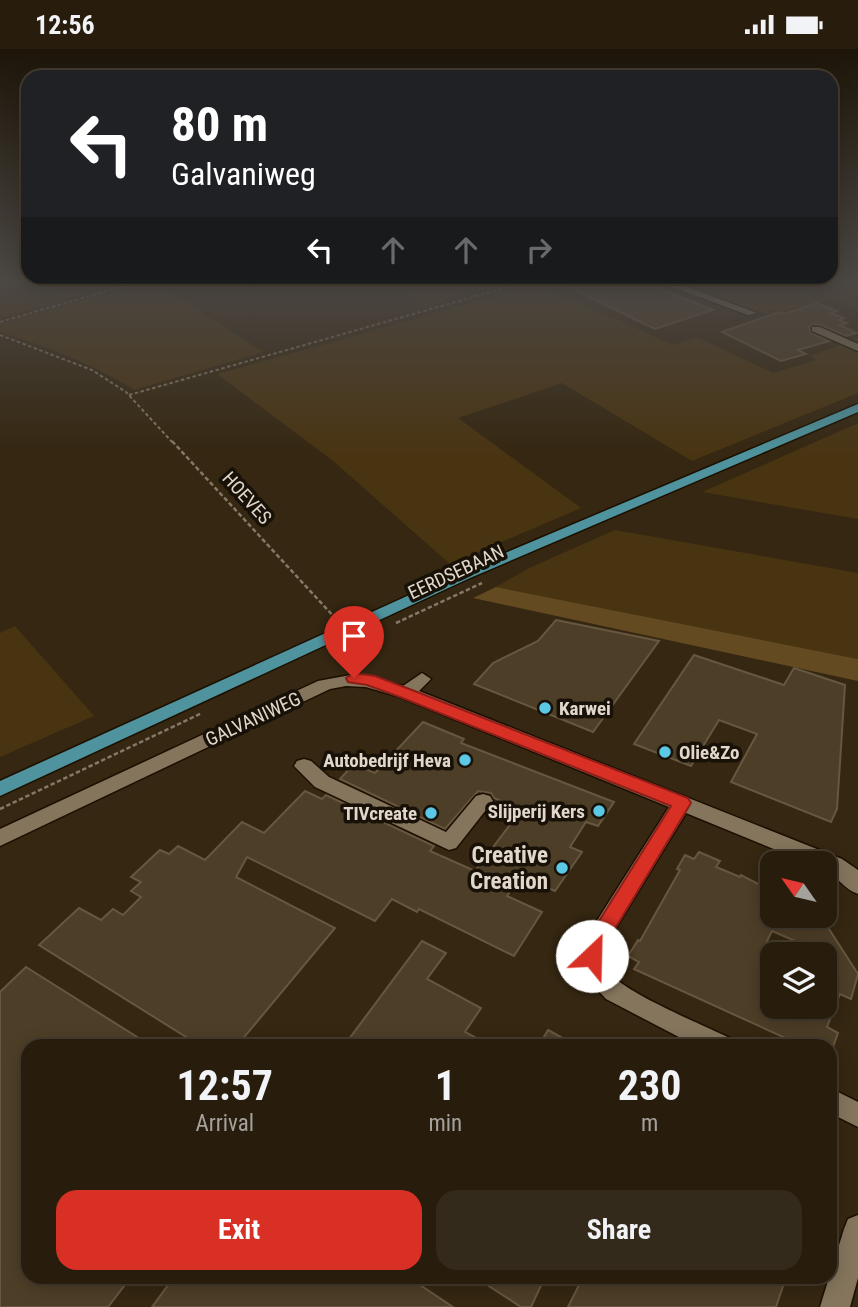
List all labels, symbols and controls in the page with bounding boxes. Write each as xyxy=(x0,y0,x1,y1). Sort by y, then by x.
text: 12:56 xyxy=(35,10,95,40)
text: 80 m xyxy=(171,96,268,153)
icon: left xyxy=(56,98,147,189)
text: Galvaniweg xyxy=(171,155,316,193)
icon: left xyxy=(301,231,339,269)
icon: ahead xyxy=(374,231,412,269)
icon: ahead xyxy=(447,231,485,269)
icon: right xyxy=(520,231,558,269)
street label: HOEVES xyxy=(218,467,277,529)
street label: EERDSEBAAN xyxy=(404,540,508,604)
pin xyxy=(324,606,384,678)
icon: arrive xyxy=(335,617,373,655)
street label: GALVANIWEG xyxy=(202,687,304,751)
place label: Karwei xyxy=(559,697,611,720)
marker: Karwei xyxy=(537,700,553,716)
place label: Olie&Zo xyxy=(679,741,739,764)
marker: Olie&Zo xyxy=(657,744,673,760)
place label: Autobedrijf Heva xyxy=(323,749,451,772)
marker: Autobedrijf Heva xyxy=(457,752,473,768)
place label: Slijperij Kers xyxy=(488,800,585,823)
place label: TIVcreate xyxy=(343,802,417,825)
marker: Slijperij Kers xyxy=(591,803,607,819)
marker: TIVcreate xyxy=(423,805,439,821)
place label: Creative Creation xyxy=(470,842,548,895)
north arrow xyxy=(760,851,836,927)
map controls xyxy=(760,851,837,1019)
marker: Creative Creation xyxy=(554,860,570,876)
position arrow xyxy=(555,919,629,993)
button: layers xyxy=(760,942,837,1019)
text: 12:57 xyxy=(177,1061,273,1110)
text: 1 xyxy=(435,1061,456,1110)
text: 230 xyxy=(618,1061,681,1110)
text: Arrival xyxy=(195,1110,254,1137)
text: min xyxy=(428,1110,462,1137)
text: m xyxy=(641,1110,658,1137)
button: Exit xyxy=(56,1190,422,1270)
button: Share xyxy=(436,1190,802,1270)

